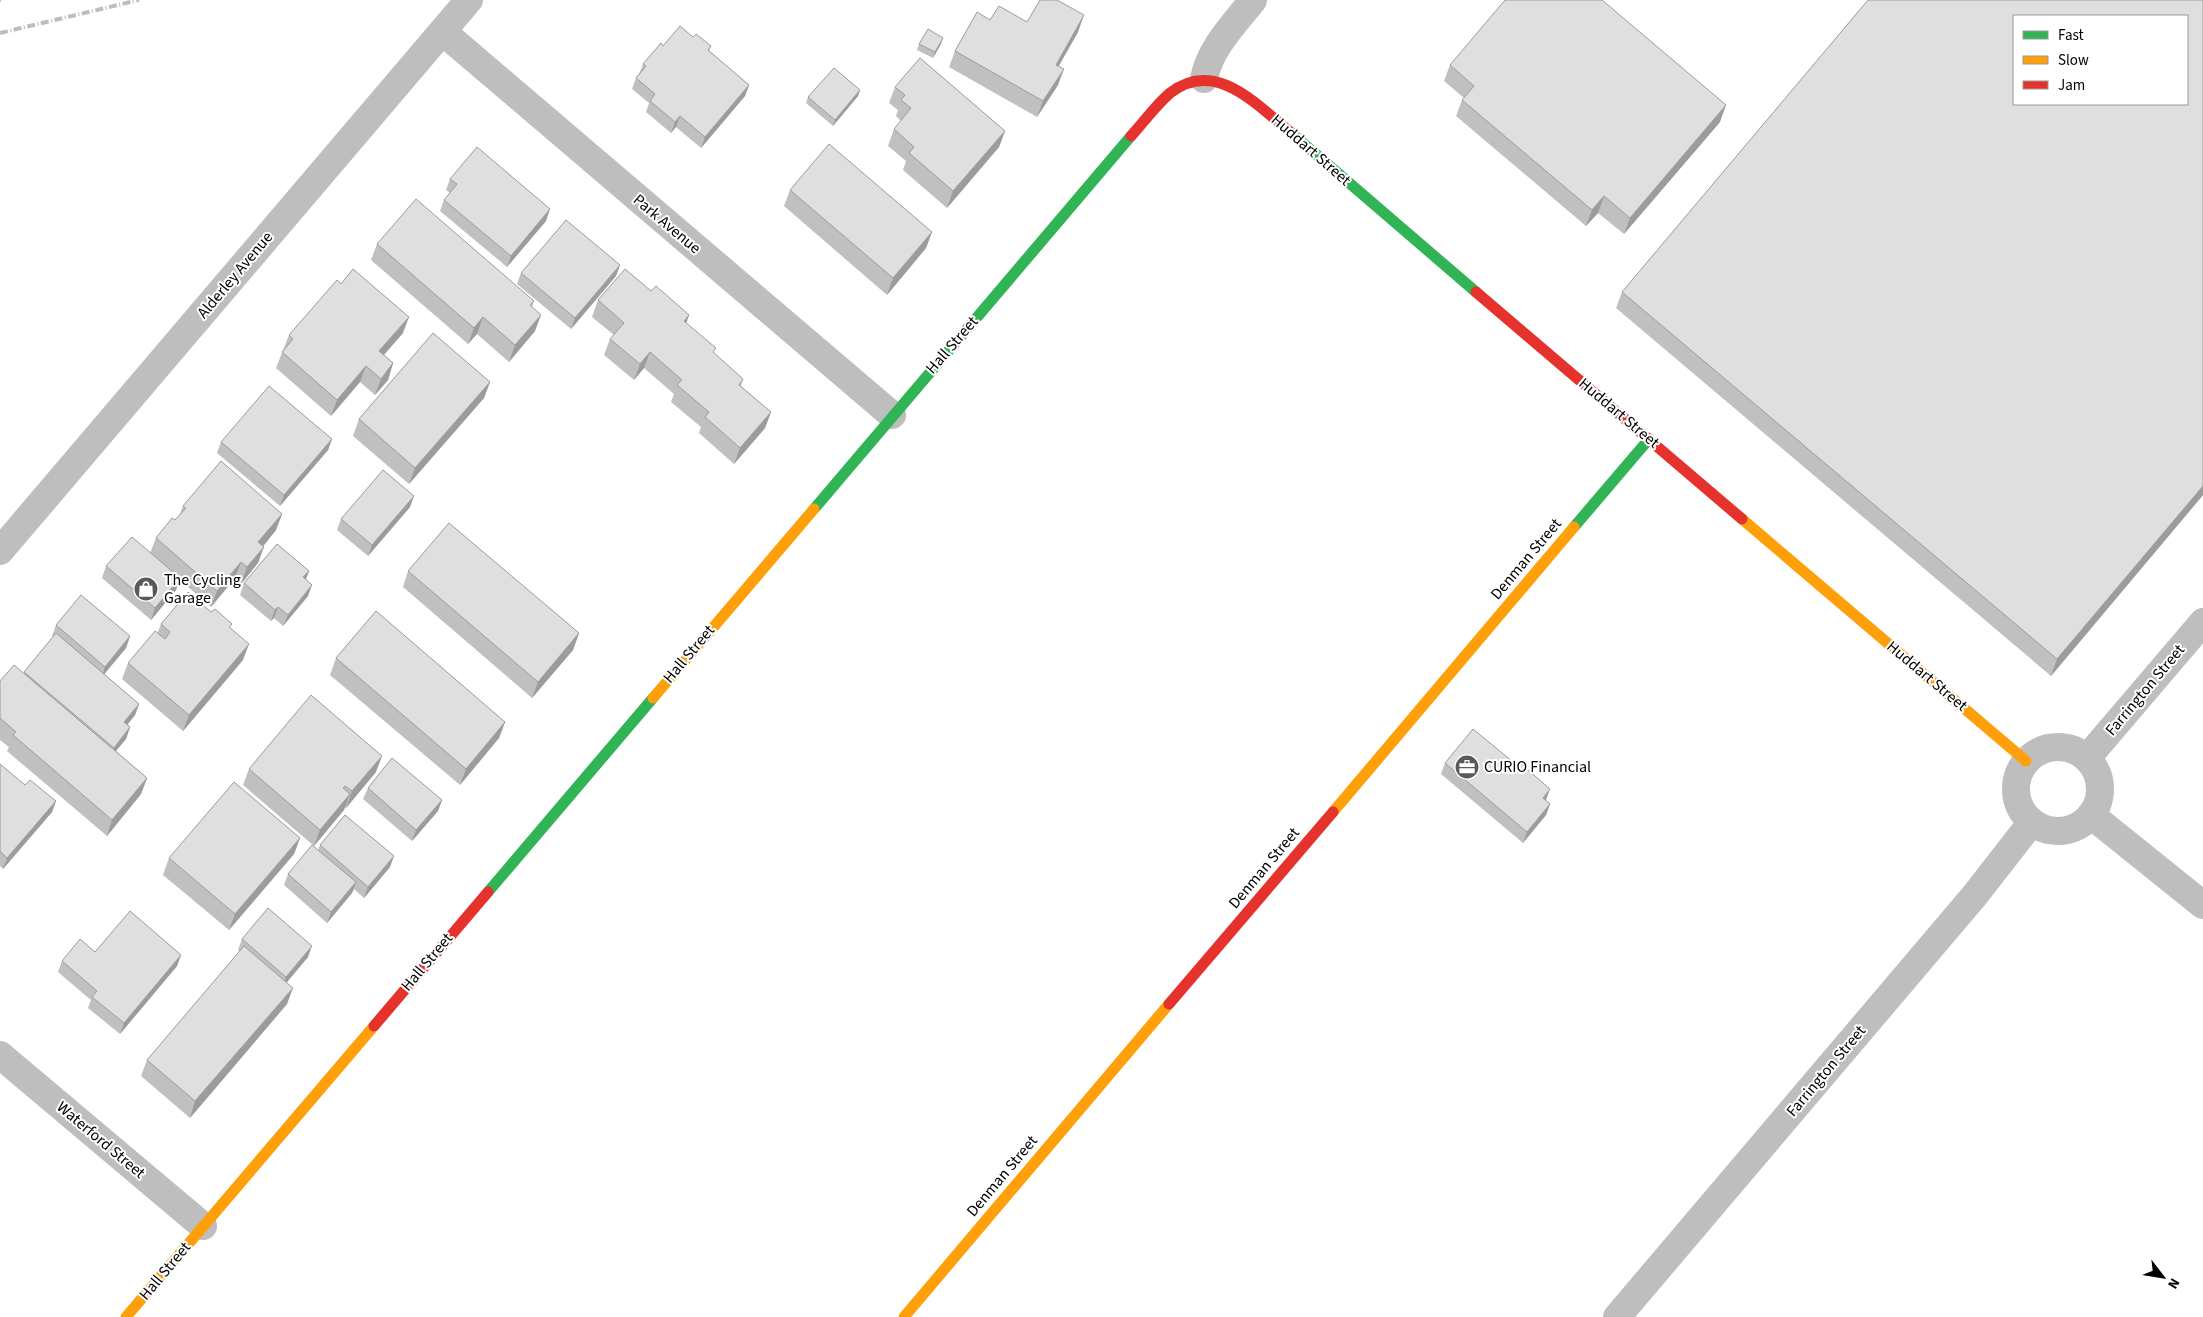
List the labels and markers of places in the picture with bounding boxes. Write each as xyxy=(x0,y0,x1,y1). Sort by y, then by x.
place label: The Cycling Garage xyxy=(164,569,241,609)
shop icon: The Cycling Garage xyxy=(133,576,159,602)
office icon: CURIO Financial xyxy=(1454,754,1480,780)
place label: CURIO Financial xyxy=(1484,756,1591,778)

